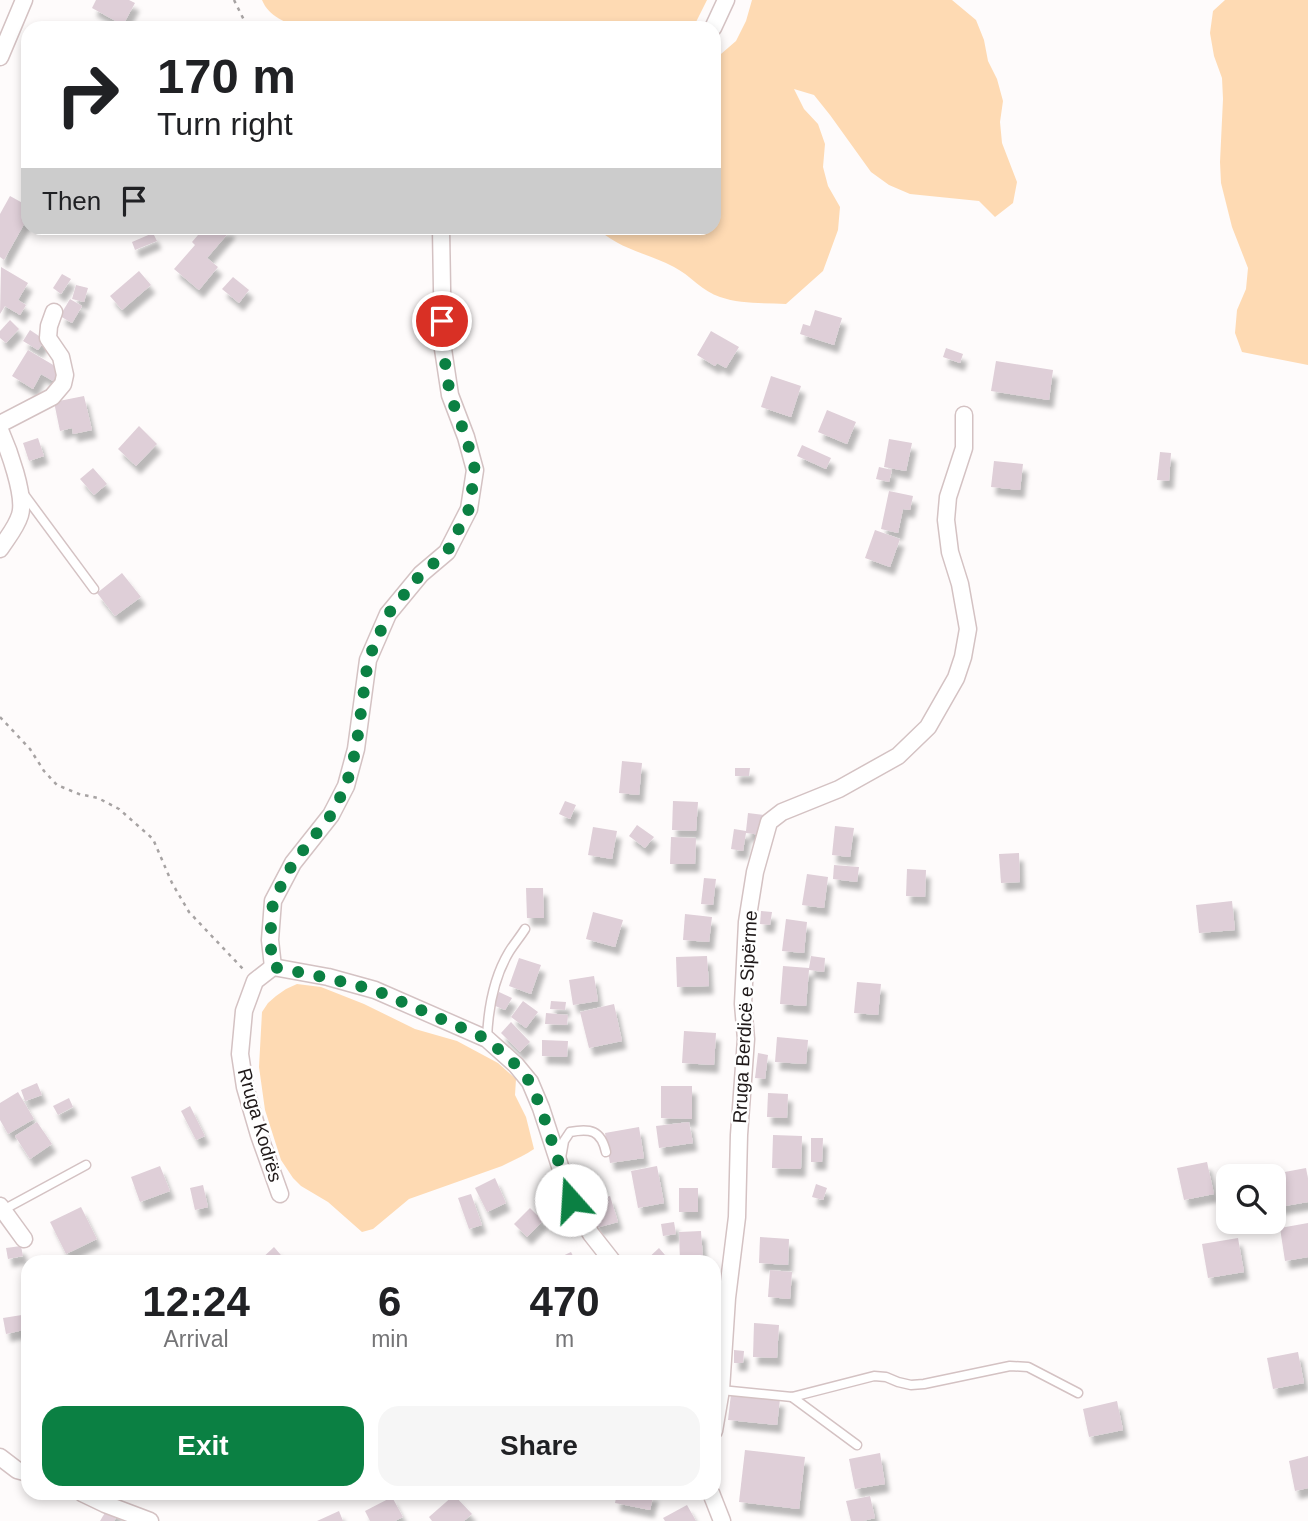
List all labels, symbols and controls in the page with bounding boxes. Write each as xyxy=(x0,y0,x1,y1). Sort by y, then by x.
icon: right xyxy=(42,49,133,140)
text: 170 m xyxy=(157,49,296,103)
text: Turn right xyxy=(157,106,293,142)
icon: arrive xyxy=(115,182,153,220)
text: Then xyxy=(42,186,101,216)
pin xyxy=(412,291,472,351)
icon: arrive xyxy=(423,302,461,340)
street label: Rruga Berdicë e Sipërme xyxy=(729,910,761,1124)
street label: Rruga Kodrës xyxy=(234,1066,286,1184)
position arrow xyxy=(534,1163,608,1237)
map controls xyxy=(1216,1164,1286,1234)
button: search xyxy=(1216,1164,1286,1234)
text: 12:24 xyxy=(142,1278,250,1325)
text: 6 xyxy=(378,1278,401,1325)
text: 470 xyxy=(530,1278,600,1325)
text: Arrival xyxy=(163,1326,229,1352)
text: min xyxy=(371,1326,408,1352)
text: m xyxy=(555,1326,574,1352)
button: Exit xyxy=(42,1406,364,1486)
button: Share xyxy=(378,1406,700,1486)

